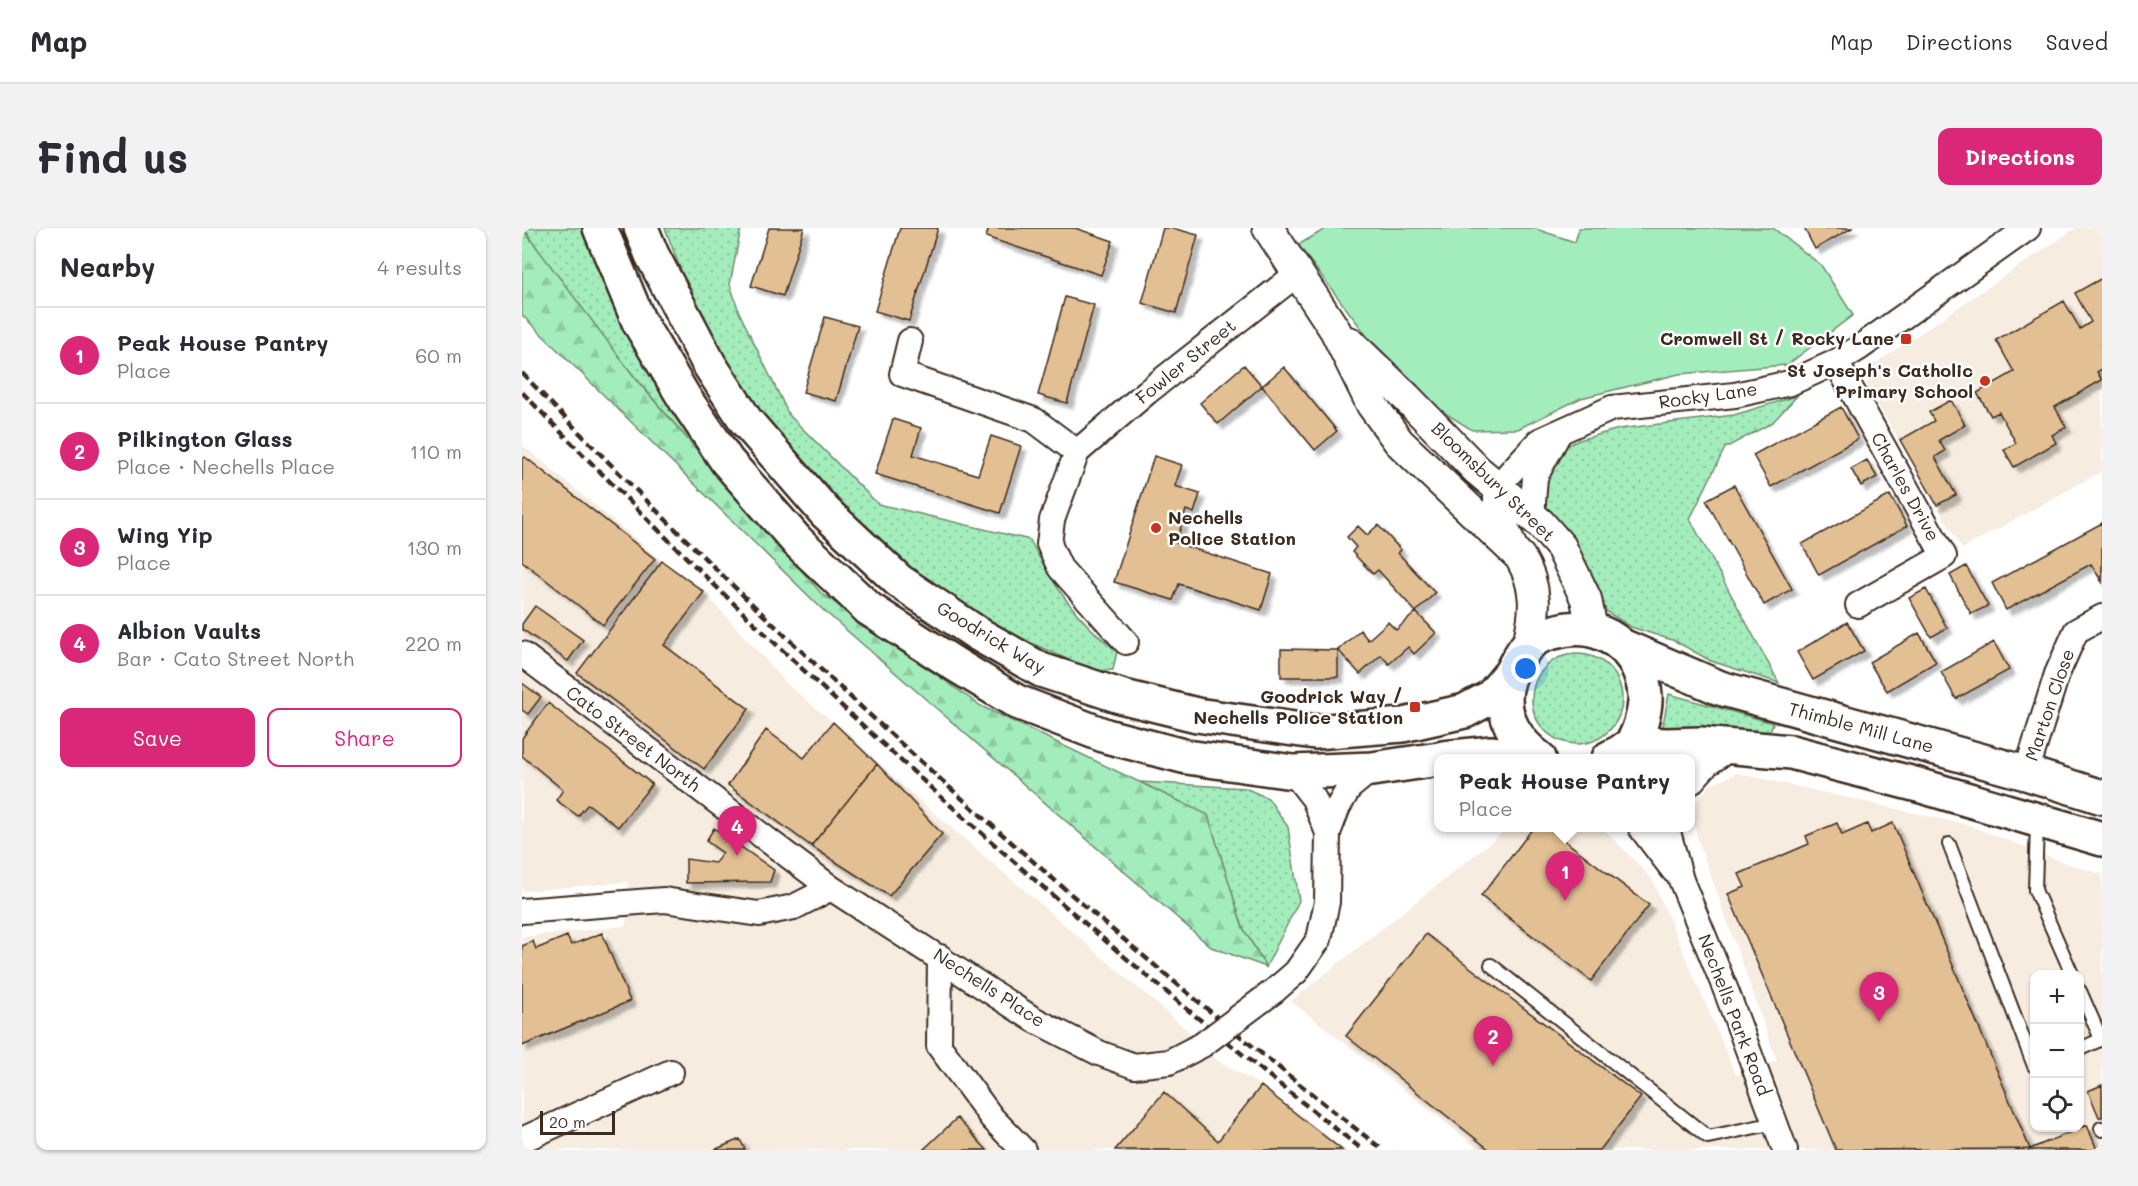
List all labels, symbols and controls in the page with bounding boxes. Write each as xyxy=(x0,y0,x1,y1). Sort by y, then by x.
text: Map xyxy=(30,23,87,59)
text: Map xyxy=(1830,28,1873,55)
text: Directions xyxy=(1906,28,2013,55)
text: Saved xyxy=(2046,28,2108,55)
button: Directions xyxy=(1938,128,2102,185)
text: Find us xyxy=(36,129,188,184)
text: Nearby xyxy=(60,250,155,284)
text: 4 results xyxy=(377,254,462,280)
street label: Fowler Street xyxy=(1130,313,1241,409)
place label: Cromwell St / Rocky Lane xyxy=(1660,326,1894,350)
text: Peak House Pantry xyxy=(117,328,329,357)
marker: Cromwell St / Rocky Lane xyxy=(1899,332,1913,346)
text: 1 xyxy=(75,342,84,368)
text: 60 m xyxy=(415,342,462,368)
text: Place xyxy=(117,357,171,383)
place label: St Joseph's Catholic Primary School xyxy=(1787,358,1973,403)
marker: St Joseph's Catholic Primary School xyxy=(1978,374,1992,388)
street label: Rocky Lane xyxy=(1657,376,1759,414)
street label: Bloomsbury Street xyxy=(1427,416,1561,547)
text: Pilkington Glass xyxy=(117,424,293,453)
street label: Charles Drive xyxy=(1866,428,1946,545)
text: 2 xyxy=(74,438,85,464)
text: 110 m xyxy=(409,438,462,464)
text: Place · Nechells Place xyxy=(117,453,335,479)
place label: Nechells Police Station xyxy=(1168,505,1296,550)
text: Wing Yip xyxy=(117,520,213,549)
marker: Nechells Police Station xyxy=(1149,521,1163,535)
text: 3 xyxy=(74,534,86,560)
text: 130 m xyxy=(407,534,462,560)
text: Place xyxy=(117,549,171,575)
street label: Goodrick Way xyxy=(933,595,1050,679)
text: Albion Vaults xyxy=(117,616,261,645)
text: 4 xyxy=(73,630,86,656)
text: 220 m xyxy=(405,630,462,656)
text: Bar · Cato Street North xyxy=(117,645,354,671)
street label: Marton Close xyxy=(2019,646,2079,764)
your location xyxy=(1511,654,1540,683)
street label: Cato Street North xyxy=(561,680,706,797)
place label: Goodrick Way / Nechells Police Station xyxy=(1194,684,1403,729)
street label: Thimble Mill Lane xyxy=(1786,696,1937,758)
marker: Goodrick Way / Nechells Police Station xyxy=(1408,700,1422,714)
button: Save xyxy=(60,708,255,767)
button: Share xyxy=(267,708,462,767)
popup xyxy=(1434,754,1695,832)
text: Peak House Pantry xyxy=(1459,766,1670,795)
text: Place xyxy=(1459,795,1513,821)
pin: 4 xyxy=(718,806,756,856)
pin: 1 xyxy=(1546,852,1584,901)
street label: Nechells Park Road xyxy=(1693,930,1777,1099)
street label: Nechells Place xyxy=(929,942,1050,1032)
map controls xyxy=(2030,970,2084,1132)
button: + xyxy=(2030,970,2084,1024)
pin: 3 xyxy=(1860,972,1898,1022)
pin: 2 xyxy=(1474,1016,1512,1066)
button: − xyxy=(2030,1024,2084,1078)
button: locate xyxy=(2030,1078,2084,1132)
scale bar xyxy=(540,1108,615,1136)
text: 20 m xyxy=(549,1111,586,1132)

